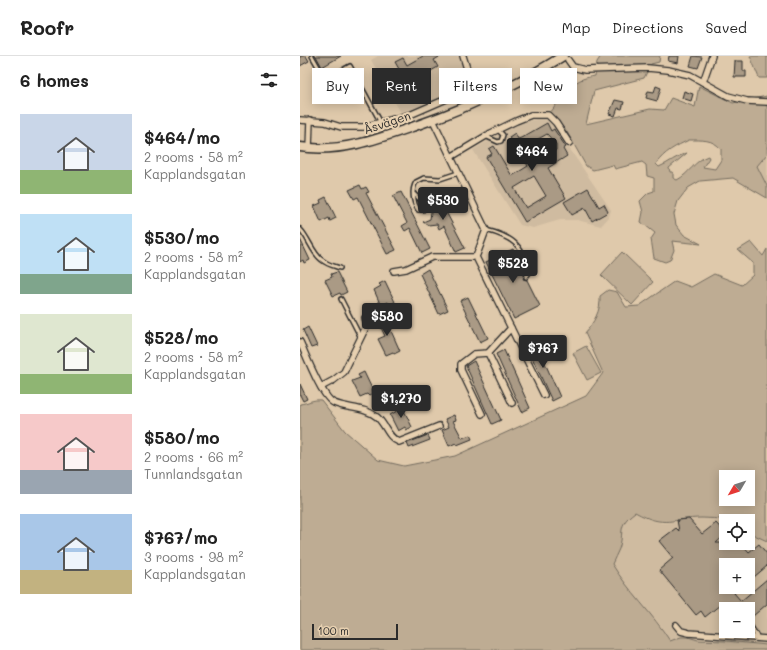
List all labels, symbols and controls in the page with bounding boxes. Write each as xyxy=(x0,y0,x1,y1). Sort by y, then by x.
text: Roofr xyxy=(20,15,74,40)
text: Map xyxy=(562,18,590,37)
text: Directions xyxy=(612,18,683,37)
text: Saved xyxy=(705,18,747,37)
chip: Buy xyxy=(312,68,364,104)
chip: Rent xyxy=(372,68,431,104)
chip: Filters xyxy=(439,68,512,104)
chip: New xyxy=(520,68,577,104)
text: 6 homes xyxy=(20,69,89,91)
icon: filters xyxy=(258,69,280,91)
street label: Åsvägen xyxy=(361,107,413,137)
text: $464/mo xyxy=(144,126,220,148)
icon: home xyxy=(52,130,100,178)
pin: $464 xyxy=(508,138,556,172)
text: $464 xyxy=(516,142,548,159)
text: 2 rooms · 58 m² xyxy=(144,148,243,165)
text: Kapplandsgatan xyxy=(144,165,246,182)
pin: $530 xyxy=(419,187,467,221)
text: $530 xyxy=(427,191,459,208)
text: $530/mo xyxy=(144,226,219,248)
icon: home xyxy=(52,230,100,278)
text: 2 rooms · 58 m² xyxy=(144,248,243,265)
pin: $528 xyxy=(489,250,537,284)
text: $528 xyxy=(498,254,528,271)
text: Kapplandsgatan xyxy=(144,265,246,282)
pin: $580 xyxy=(363,303,411,337)
text: $580 xyxy=(371,307,403,324)
text: $528/mo xyxy=(144,326,218,348)
icon: home xyxy=(52,330,100,378)
pin: $767 xyxy=(519,335,567,369)
text: $767 xyxy=(528,339,558,356)
text: 2 rooms · 58 m² xyxy=(144,348,243,365)
text: Kapplandsgatan xyxy=(144,365,246,382)
pin: $1,270 xyxy=(368,385,434,419)
text: $1,270 xyxy=(381,389,421,406)
text: $580/mo xyxy=(144,426,220,448)
icon: home xyxy=(52,430,100,478)
text: 2 rooms · 66 m² xyxy=(144,448,243,465)
text: Tunnlandsgatan xyxy=(144,465,243,482)
north arrow xyxy=(719,470,755,506)
map controls xyxy=(719,470,755,638)
button: locate xyxy=(719,514,755,550)
text: $767/mo xyxy=(144,526,217,548)
icon: home xyxy=(52,530,100,578)
text: 3 rooms · 98 m² xyxy=(144,548,243,565)
button: + xyxy=(719,558,755,594)
text: Kapplandsgatan xyxy=(144,565,246,582)
button: − xyxy=(719,602,755,638)
scale bar xyxy=(312,622,398,641)
text: 100 m xyxy=(318,623,349,638)

